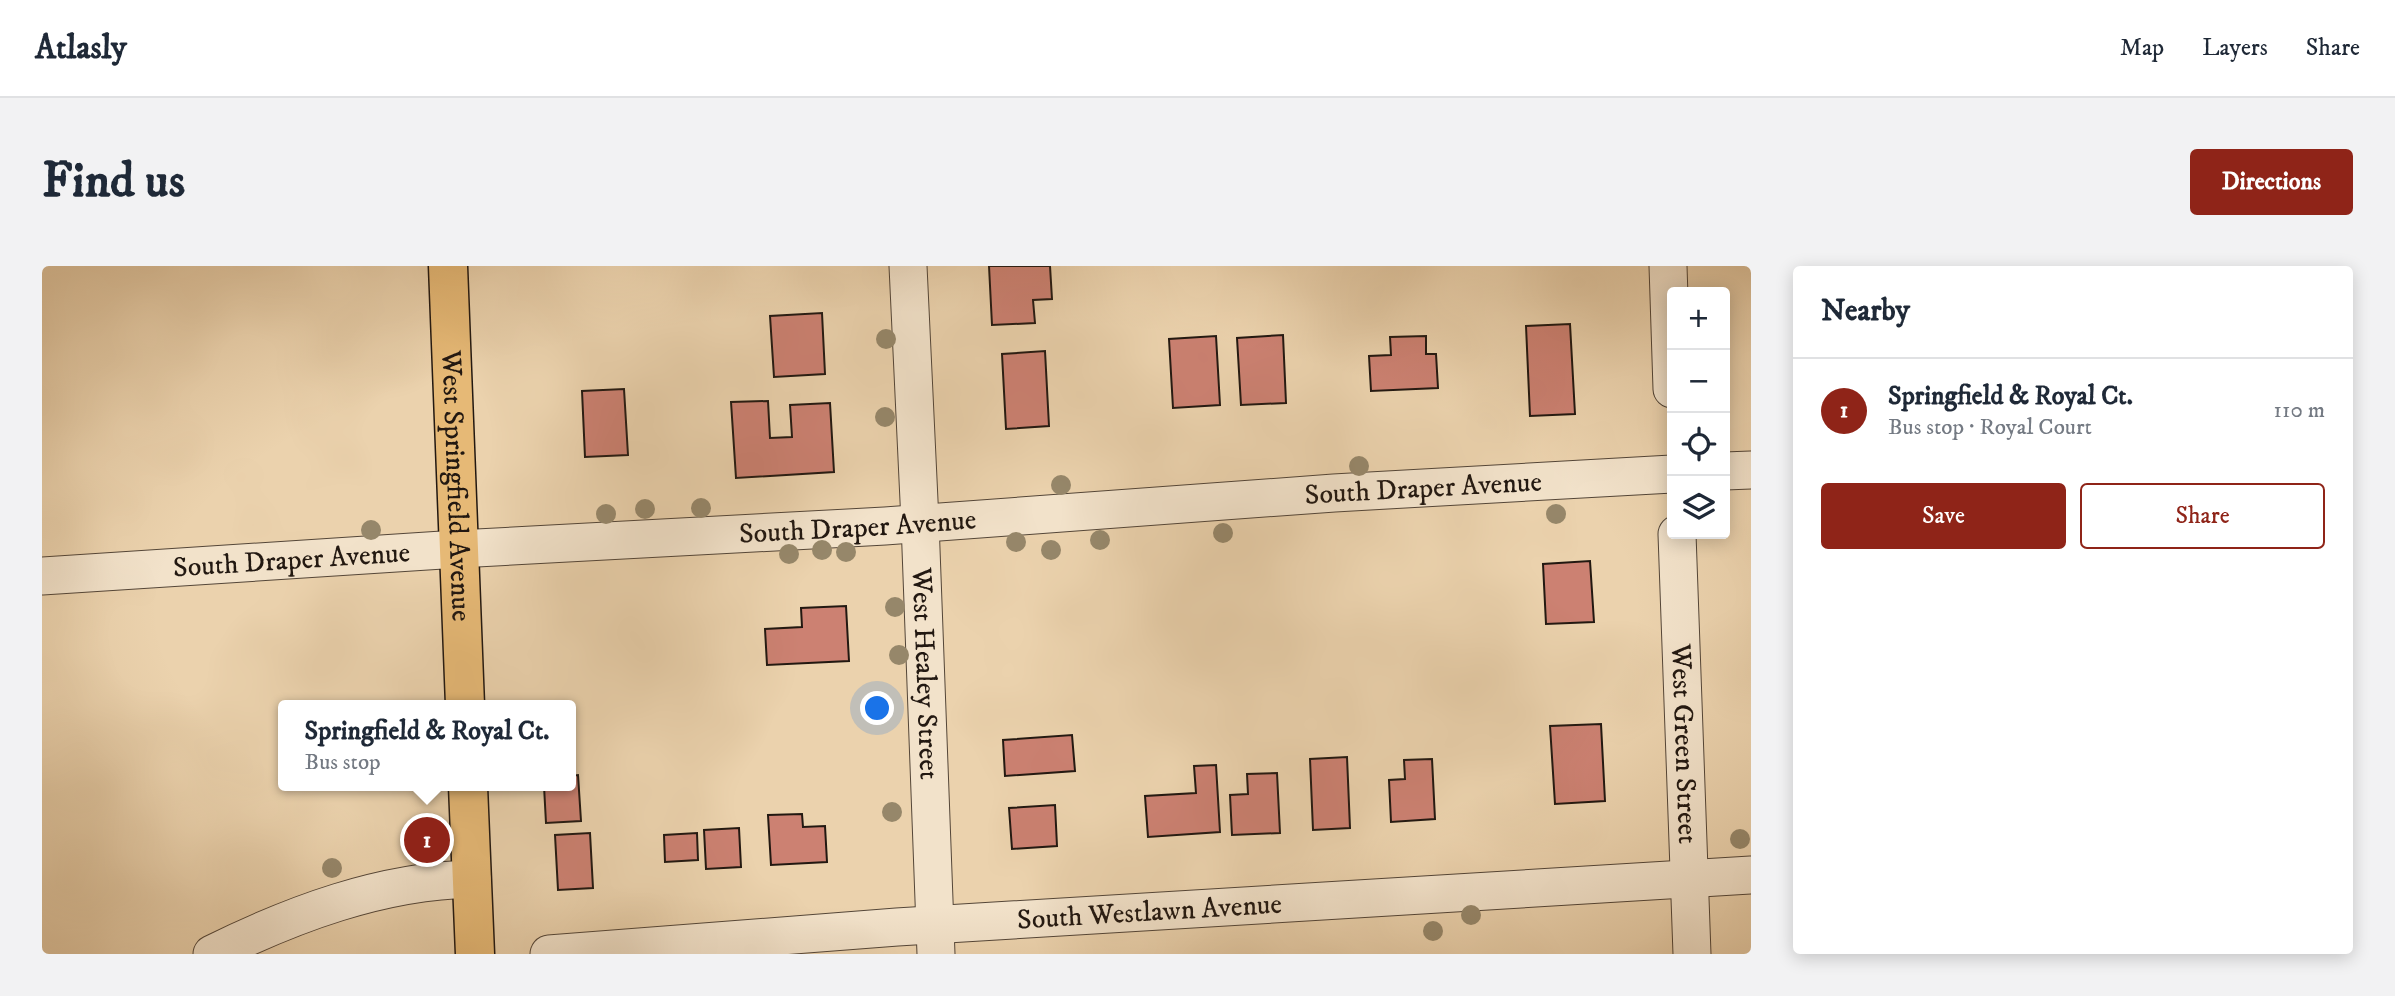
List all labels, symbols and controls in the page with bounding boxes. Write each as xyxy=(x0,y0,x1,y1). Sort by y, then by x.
text: Atlasly xyxy=(35,28,127,69)
text: Map xyxy=(2120,33,2164,63)
text: Layers xyxy=(2202,33,2268,63)
text: Share xyxy=(2306,33,2360,63)
button: Directions xyxy=(2190,149,2353,215)
text: Find us xyxy=(42,151,185,213)
map controls xyxy=(1667,287,1730,539)
button: + xyxy=(1667,287,1730,350)
text: Nearby xyxy=(1821,293,1910,330)
street label: West Springfield Avenue xyxy=(434,349,479,622)
button: − xyxy=(1667,350,1730,413)
text: Springfield & Royal Ct. xyxy=(1888,380,2133,413)
text: 1 xyxy=(1840,396,1848,425)
text: 110 m xyxy=(2274,396,2325,425)
button: locate xyxy=(1667,413,1730,476)
text: Bus stop · Royal Court xyxy=(1888,413,2092,442)
street label: South Draper Avenue xyxy=(1303,464,1543,513)
button: layers xyxy=(1667,476,1730,539)
button: Save xyxy=(1821,483,2066,549)
button: Share xyxy=(2080,483,2325,549)
street label: South Draper Avenue xyxy=(738,502,977,551)
street label: South Draper Avenue xyxy=(172,535,411,585)
street label: West Healey Street xyxy=(904,566,947,780)
street label: West Green Street xyxy=(1663,642,1706,845)
your location xyxy=(860,691,894,725)
popup xyxy=(278,700,576,791)
text: Springfield & Royal Ct. xyxy=(305,715,549,748)
text: Bus stop xyxy=(305,748,381,777)
pin: 1 xyxy=(404,814,450,866)
street label: South Westlawn Avenue xyxy=(1016,886,1283,937)

